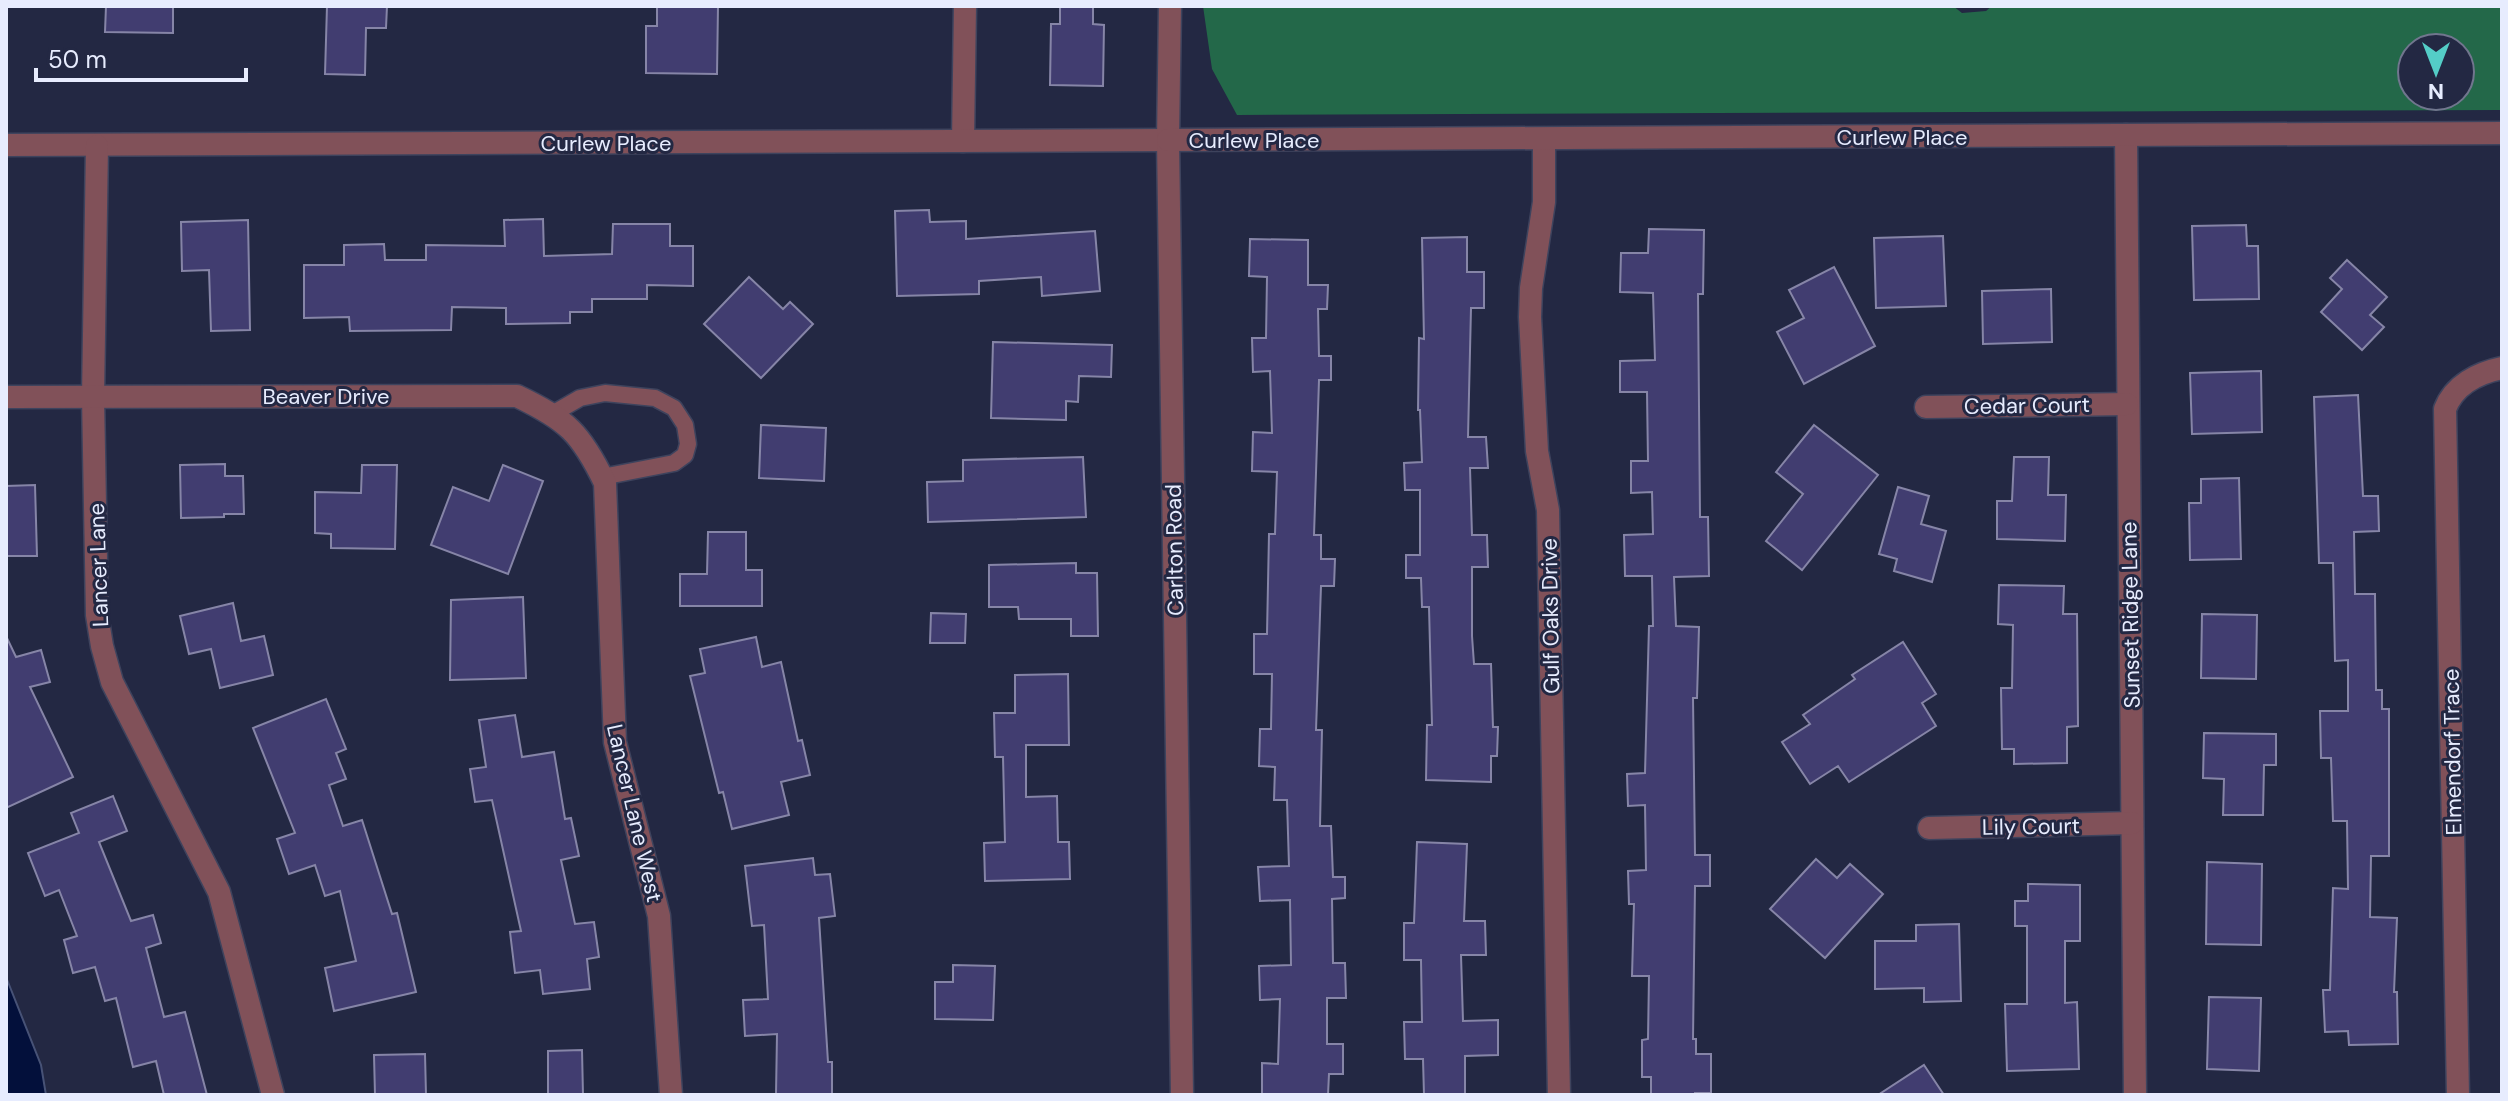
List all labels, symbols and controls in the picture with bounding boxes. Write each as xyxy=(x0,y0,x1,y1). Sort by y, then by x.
scale bar xyxy=(36,32,246,82)
north arrow xyxy=(2396,32,2476,112)
text: 50 m xyxy=(48,44,107,75)
text: N xyxy=(2428,77,2444,106)
street label: Curlew Place xyxy=(1837,123,1967,152)
street label: Curlew Place xyxy=(1189,126,1319,155)
street label: Curlew Place xyxy=(541,129,671,158)
street label: Beaver Drive xyxy=(263,382,389,411)
street label: Cedar Court xyxy=(1964,390,2090,421)
street label: Carlton Road xyxy=(1159,484,1190,616)
street label: Lancer Lane xyxy=(82,503,115,627)
street label: Sunset Ridge Lane xyxy=(2114,521,2147,709)
street label: Gulf Oaks Drive xyxy=(1535,538,1566,694)
street label: Elmendorf Trace xyxy=(2437,668,2468,836)
street label: Lancer Lane West xyxy=(600,721,669,905)
street label: Lily Court xyxy=(1982,811,2080,842)

